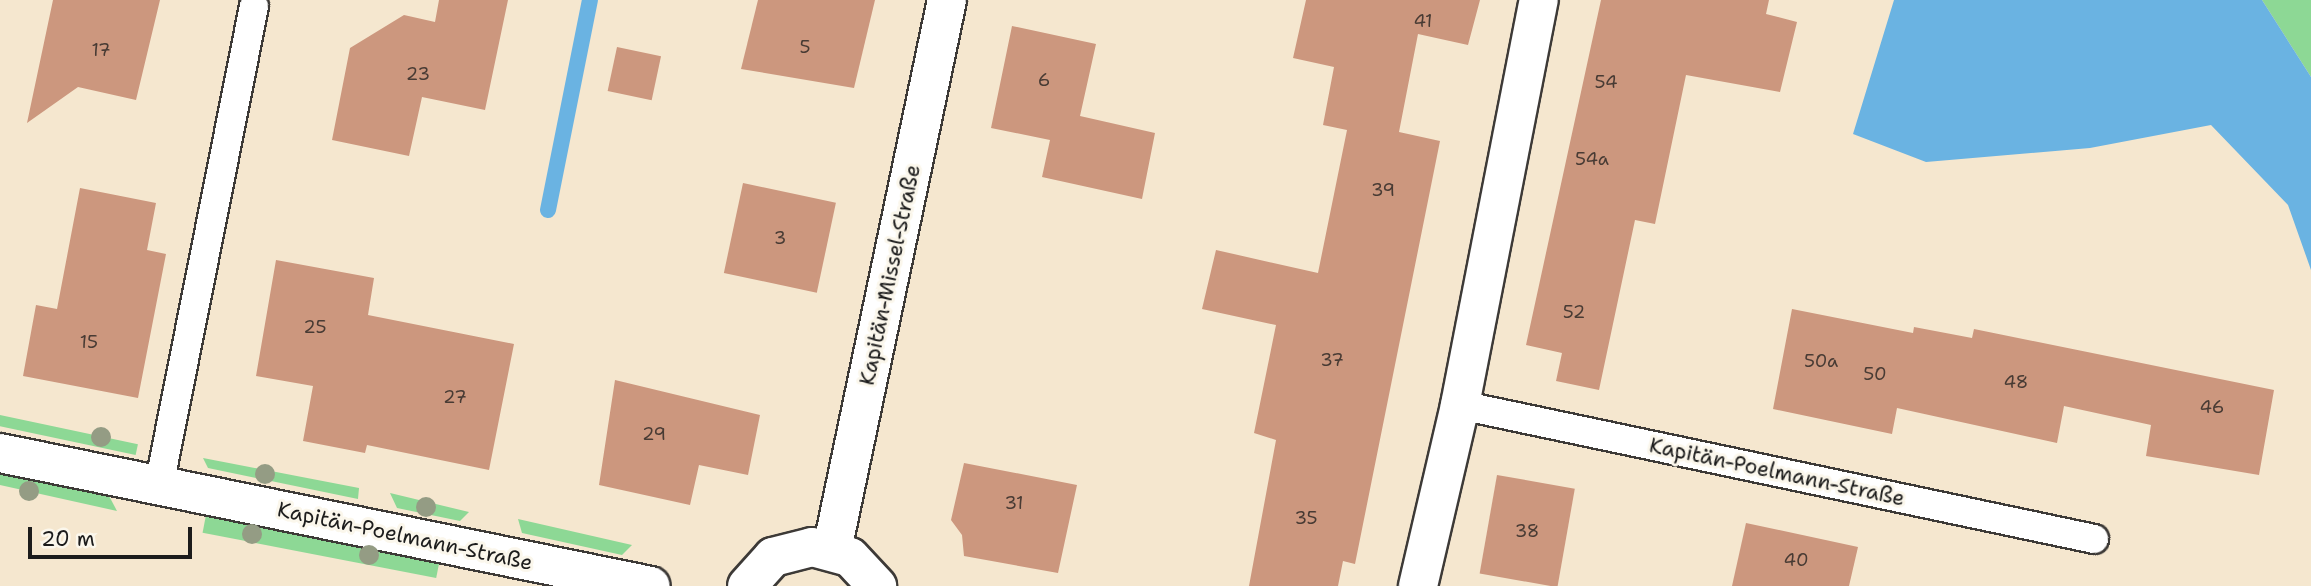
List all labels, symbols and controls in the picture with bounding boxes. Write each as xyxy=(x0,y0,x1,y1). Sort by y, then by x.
house number: 41 xyxy=(1413,10,1433,32)
house number: 5 xyxy=(799,36,811,58)
house number: 17 xyxy=(91,39,111,61)
house number: 23 xyxy=(406,63,430,85)
house number: 6 xyxy=(1038,69,1050,91)
house number: 54 xyxy=(1594,71,1618,93)
house number: 54a xyxy=(1575,148,1609,170)
street label: Kapitän-Missel-Straße xyxy=(854,162,926,388)
house number: 39 xyxy=(1371,179,1395,201)
house number: 3 xyxy=(774,227,786,249)
house number: 52 xyxy=(1563,301,1585,323)
house number: 25 xyxy=(303,316,327,338)
house number: 15 xyxy=(80,331,98,353)
house number: 37 xyxy=(1320,349,1344,371)
house number: 50a xyxy=(1804,350,1838,372)
house number: 50 xyxy=(1863,363,1887,385)
house number: 48 xyxy=(2004,371,2028,393)
house number: 27 xyxy=(443,386,467,408)
house number: 46 xyxy=(2200,396,2224,418)
house number: 29 xyxy=(642,423,666,445)
street label: Kapitän-Poelmann-Straße xyxy=(1647,433,1907,511)
house number: 31 xyxy=(1004,492,1024,514)
street label: Kapitän-Poelmann-Straße xyxy=(275,497,535,575)
house number: 35 xyxy=(1294,507,1318,529)
scale bar xyxy=(32,512,196,556)
house number: 38 xyxy=(1515,520,1539,542)
text: 20 m xyxy=(41,525,95,553)
house number: 40 xyxy=(1783,549,1809,571)

